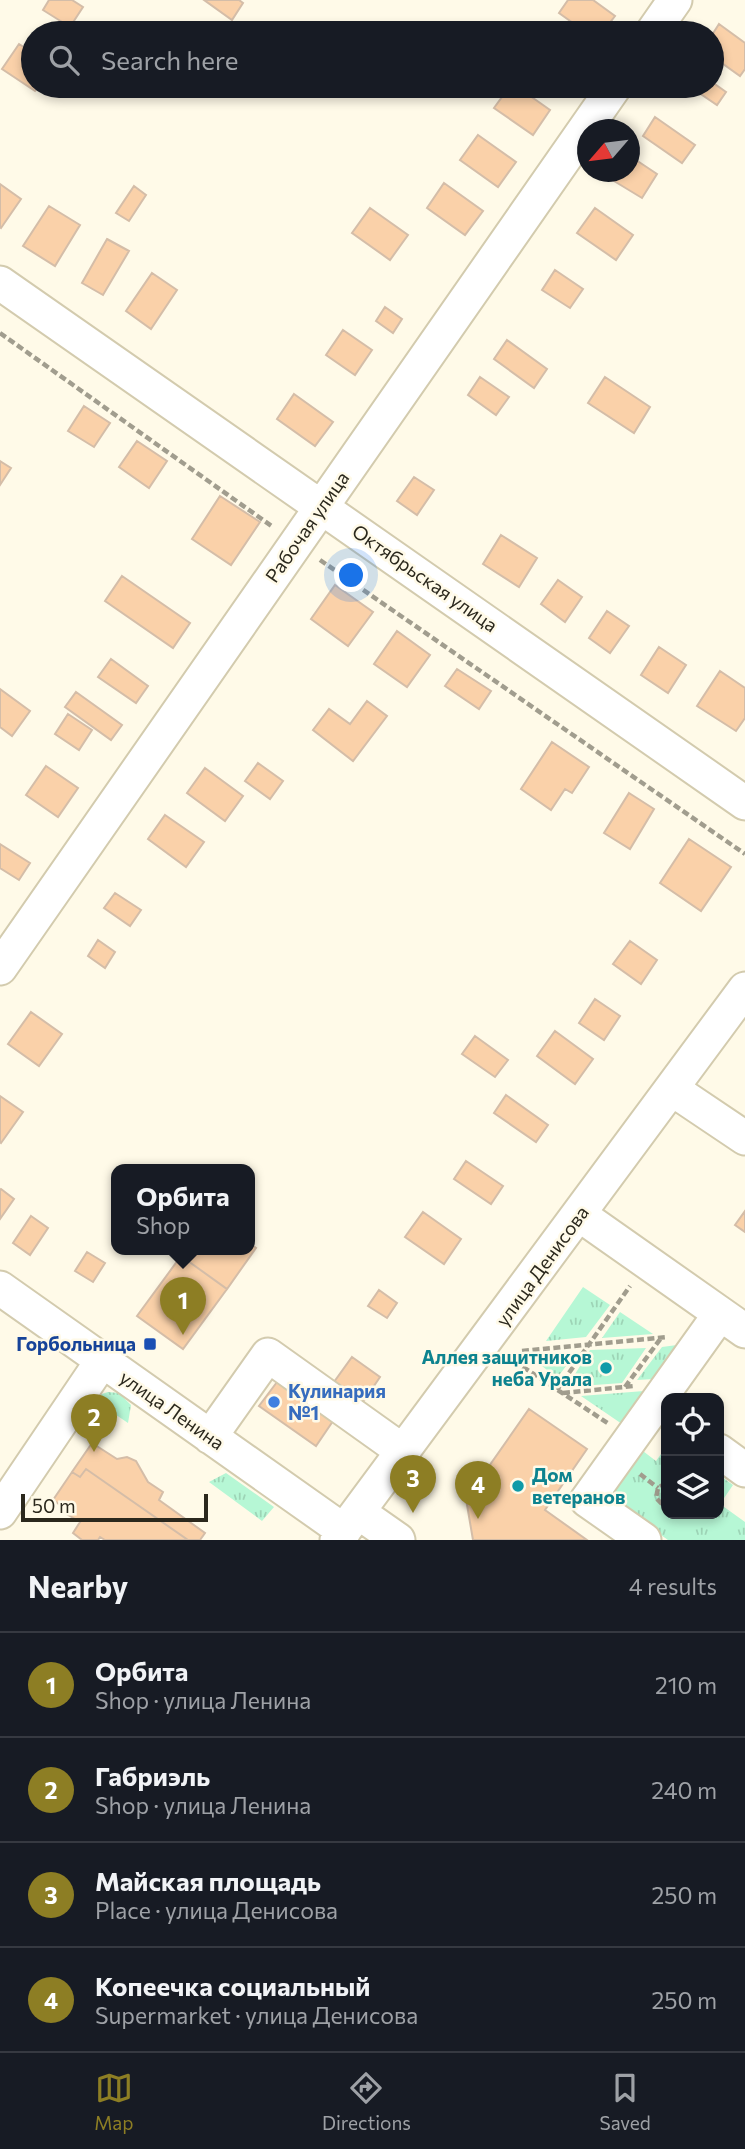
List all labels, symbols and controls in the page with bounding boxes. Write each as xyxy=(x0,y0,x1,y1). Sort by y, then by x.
search box xyxy=(21,21,724,98)
icon: search xyxy=(45,41,83,79)
text: Search here xyxy=(101,44,239,75)
north arrow xyxy=(577,119,640,182)
street label: Рабочая улица xyxy=(260,467,353,587)
street label: Октябрьская улица xyxy=(348,519,502,636)
your location xyxy=(334,558,368,592)
popup xyxy=(111,1164,255,1255)
text: Орбита xyxy=(136,1180,230,1211)
street label: улица Денисова xyxy=(490,1201,593,1330)
text: Shop xyxy=(136,1211,190,1239)
pin: 1 xyxy=(160,1277,206,1335)
place label: Горбольница xyxy=(16,1332,136,1355)
marker: Горбольница xyxy=(142,1336,158,1352)
place label: Аллея защитников неба Урала xyxy=(421,1345,592,1390)
marker: Аллея защитников неба Урала xyxy=(598,1360,614,1376)
street label: улица Ленина xyxy=(116,1365,229,1454)
place label: Кулинария №1 xyxy=(288,1379,386,1424)
map controls xyxy=(661,1393,724,1519)
button: locate xyxy=(661,1393,724,1456)
pin: 2 xyxy=(71,1394,117,1452)
marker: Кулинария №1 xyxy=(266,1394,282,1410)
pin: 3 xyxy=(390,1455,436,1513)
button: layers xyxy=(661,1456,724,1519)
pin: 4 xyxy=(455,1461,501,1519)
place label: Дом ветеранов xyxy=(532,1463,625,1508)
marker: Дом ветеранов xyxy=(510,1478,526,1494)
scale bar xyxy=(21,1491,208,1523)
text: 50 m xyxy=(32,1494,76,1517)
text: Nearby xyxy=(28,1567,128,1604)
text: 4 results xyxy=(629,1572,717,1600)
text: Орбита xyxy=(95,1655,188,1686)
text: 1 xyxy=(46,1671,56,1699)
text: 210 m xyxy=(655,1671,717,1699)
text: Shop · улица Ленина xyxy=(95,1686,311,1714)
text: Габриэль xyxy=(95,1760,210,1791)
text: 2 xyxy=(44,1776,58,1804)
text: 240 m xyxy=(651,1776,717,1804)
text: Shop · улица Ленина xyxy=(95,1791,311,1819)
text: Майская площадь xyxy=(95,1865,321,1896)
text: 3 xyxy=(44,1881,58,1909)
text: 250 m xyxy=(652,1881,717,1909)
text: Place · улица Денисова xyxy=(95,1896,338,1924)
text: Копеечка социальный xyxy=(95,1970,370,2001)
text: 4 xyxy=(44,1986,58,2014)
text: 250 m xyxy=(652,1986,717,2014)
text: Supermarket · улица Денисова xyxy=(95,2001,418,2029)
tab: Map xyxy=(94,2069,133,2134)
tab: Directions xyxy=(322,2069,411,2134)
tab: Saved xyxy=(599,2069,651,2134)

